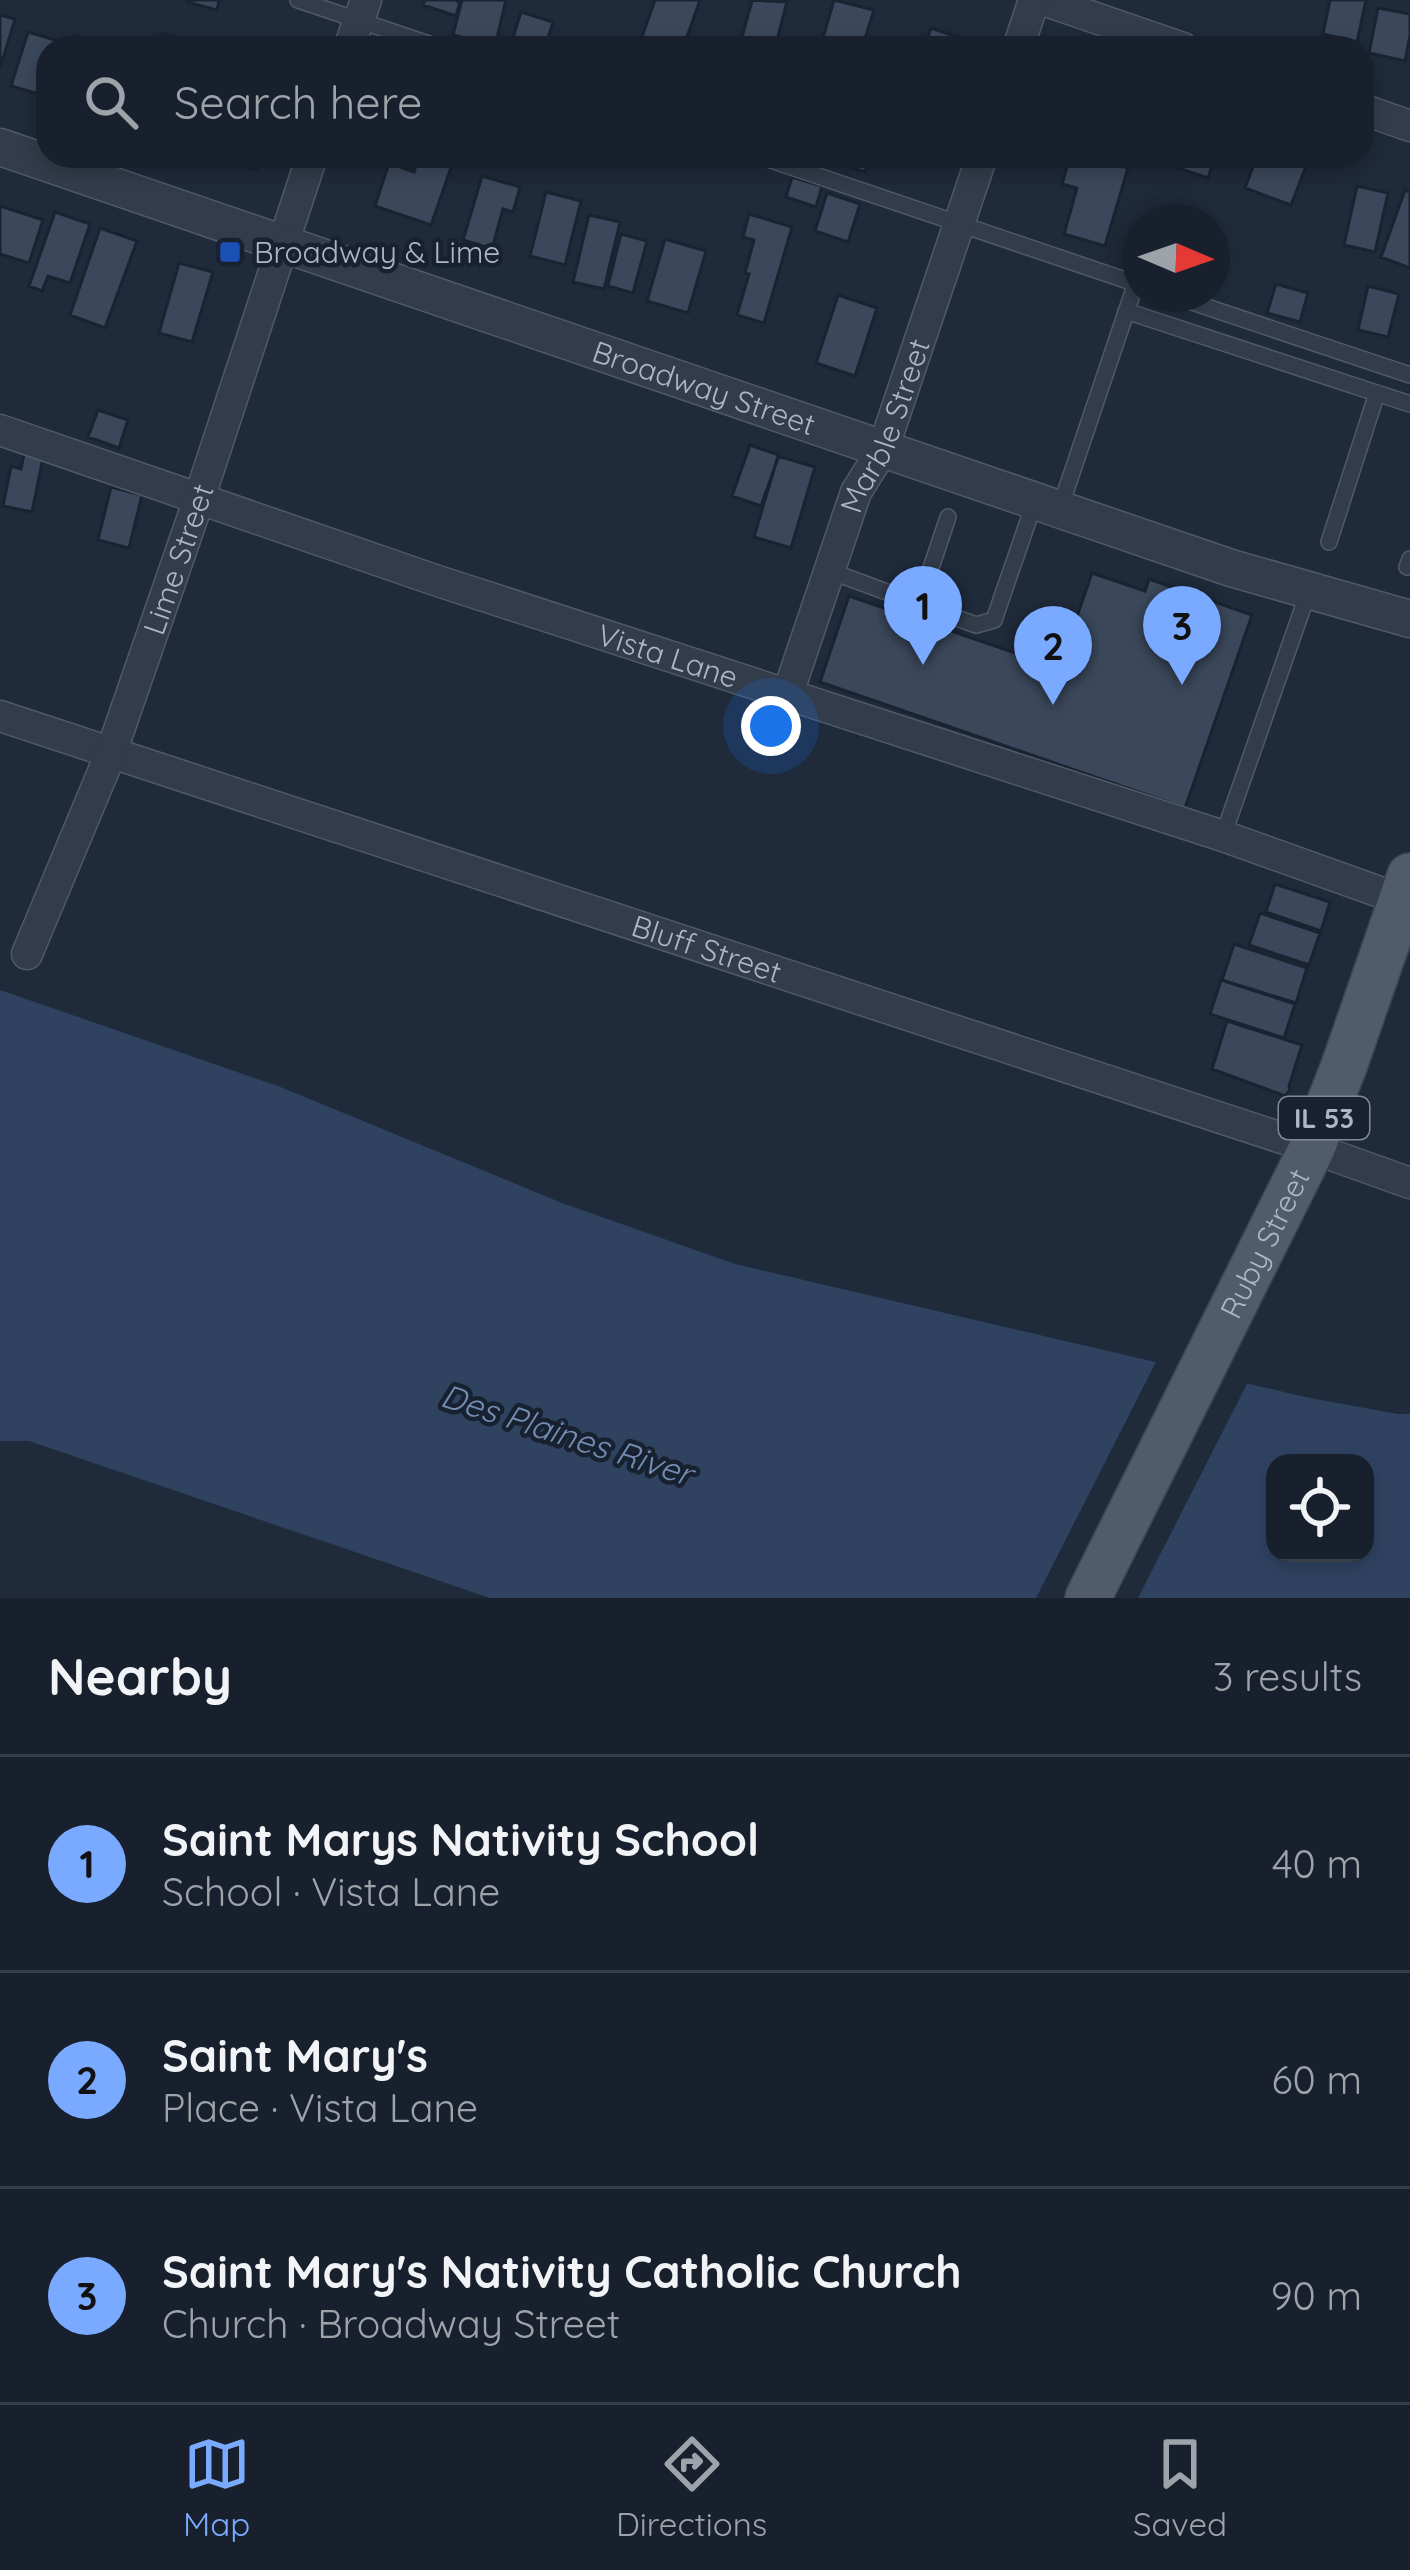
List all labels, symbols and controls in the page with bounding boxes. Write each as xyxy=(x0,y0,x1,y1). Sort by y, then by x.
search box xyxy=(36,36,1374,168)
icon: search xyxy=(78,69,144,135)
text: Search here xyxy=(174,74,422,130)
north arrow xyxy=(1122,204,1230,312)
place label: Broadway & Lime xyxy=(254,233,500,271)
marker: Broadway & Lime xyxy=(217,239,243,265)
street label: Broadway Street xyxy=(588,332,820,443)
street label: Marble Street xyxy=(831,334,938,517)
street label: Lime Street xyxy=(135,479,222,640)
pin: 1 xyxy=(884,566,962,665)
pin: 3 xyxy=(1143,586,1221,685)
pin: 2 xyxy=(1014,606,1092,705)
street label: Vista Lane xyxy=(593,615,743,696)
your location xyxy=(741,696,801,756)
street label: Bluff Street xyxy=(627,906,786,991)
road number: IL 53 xyxy=(1279,1097,1369,1139)
street label: Ruby Street xyxy=(1211,1162,1318,1325)
water label: Des Plaines River xyxy=(436,1374,702,1495)
map controls xyxy=(1266,1454,1374,1562)
button: locate xyxy=(1266,1454,1374,1562)
text: Nearby xyxy=(48,1644,232,1708)
text: 3 results xyxy=(1213,1652,1362,1701)
text: Saint Marys Nativity School xyxy=(162,1811,759,1867)
text: 1 xyxy=(79,1839,95,1888)
text: 40 m xyxy=(1272,1839,1362,1888)
text: School · Vista Lane xyxy=(162,1867,500,1916)
text: Saint Mary's xyxy=(162,2027,428,2083)
text: 2 xyxy=(76,2055,98,2104)
text: 60 m xyxy=(1272,2055,1362,2104)
text: Place · Vista Lane xyxy=(162,2083,478,2132)
text: Saint Mary's Nativity Catholic Church xyxy=(162,2243,962,2299)
text: 3 xyxy=(77,2271,97,2320)
text: 90 m xyxy=(1271,2271,1362,2320)
text: Church · Broadway Street xyxy=(162,2299,620,2348)
tab: Map xyxy=(183,2431,250,2544)
tab: Directions xyxy=(616,2431,767,2544)
tab: Saved xyxy=(1133,2431,1227,2544)

